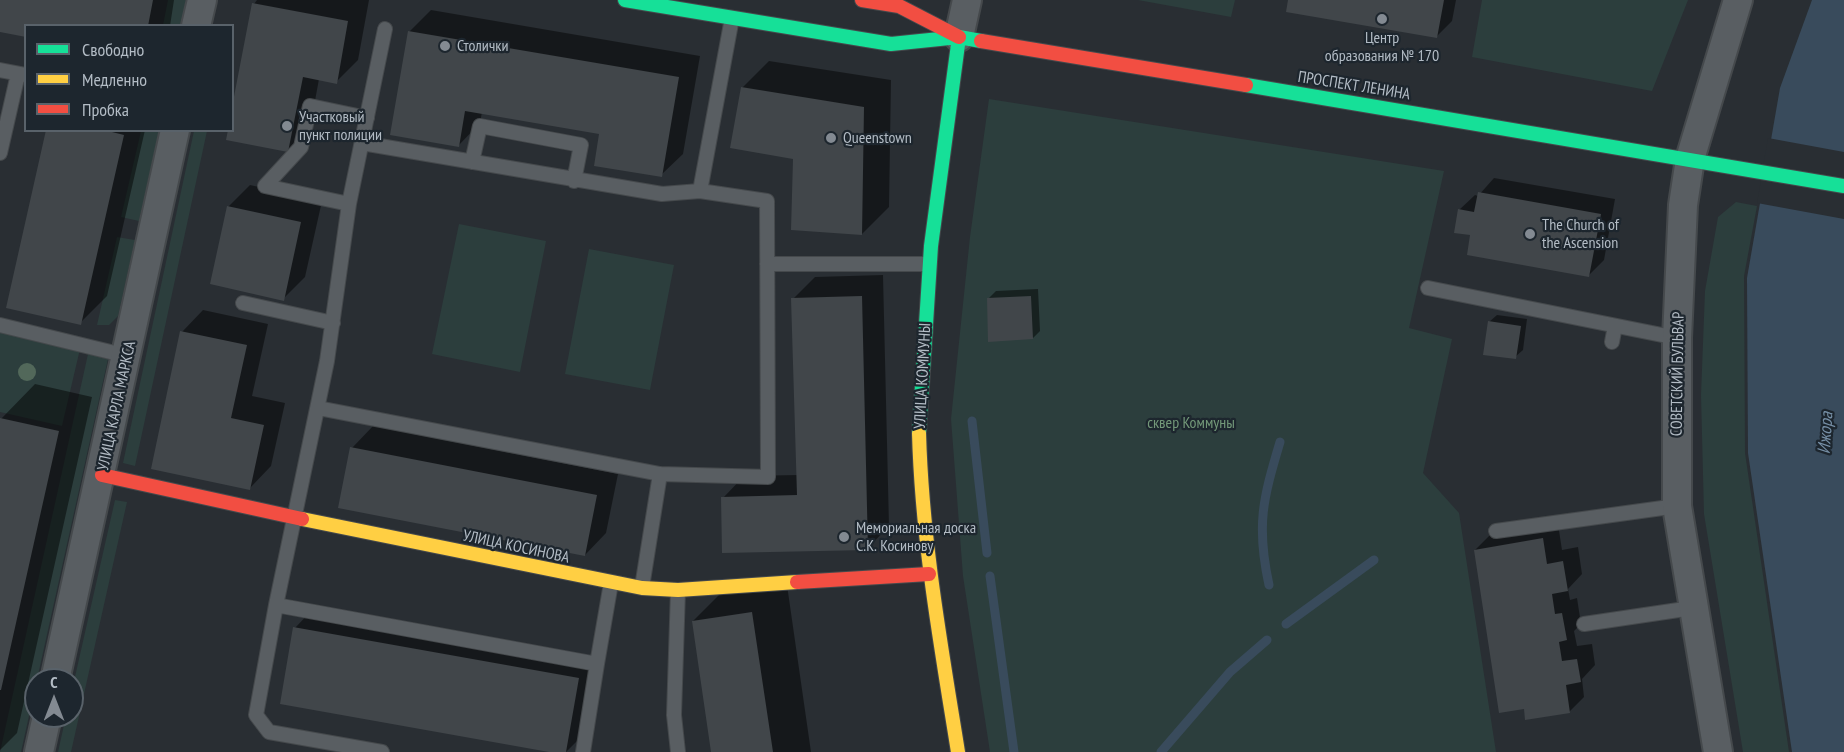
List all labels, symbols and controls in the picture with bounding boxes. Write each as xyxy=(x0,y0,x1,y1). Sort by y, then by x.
marker: Центр образования № 170 xyxy=(1375,12,1389,26)
legend xyxy=(24,24,234,132)
place label: Центр образования № 170 xyxy=(1325,28,1439,66)
place label: Столички xyxy=(457,36,508,56)
text: Свободно xyxy=(82,38,144,61)
marker: Столички xyxy=(438,39,452,53)
text: Медленно xyxy=(82,68,147,91)
street label: ПРОСПЕКТ ЛЕНИНА xyxy=(1297,68,1411,104)
text: Пробка xyxy=(82,98,129,121)
place label: Участковый пункт полиции xyxy=(299,107,382,145)
marker: Участковый пункт полиции xyxy=(280,119,294,133)
place label: Queenstown xyxy=(843,128,912,148)
marker: Queenstown xyxy=(824,131,838,145)
place label: The Church of the Ascension xyxy=(1542,215,1619,253)
marker: The Church of the Ascension xyxy=(1523,227,1537,241)
street label: СОВЕТСКИЙ БУЛЬВАР xyxy=(1667,312,1689,436)
street label: УЛИЦА КОММУНЫ xyxy=(911,323,935,429)
street label: УЛИЦА КАРЛА МАРКСА xyxy=(94,339,140,473)
water label: Ижора xyxy=(1814,411,1838,455)
park label: сквер Коммуны xyxy=(1147,413,1235,433)
place label: Мемориальная доска С.К. Косинову xyxy=(856,518,976,556)
street label: УЛИЦА КОСИНОВА xyxy=(461,526,571,568)
marker: Мемориальная доска С.К. Косинову xyxy=(837,530,851,544)
north arrow xyxy=(24,668,84,728)
text: С xyxy=(50,672,58,692)

